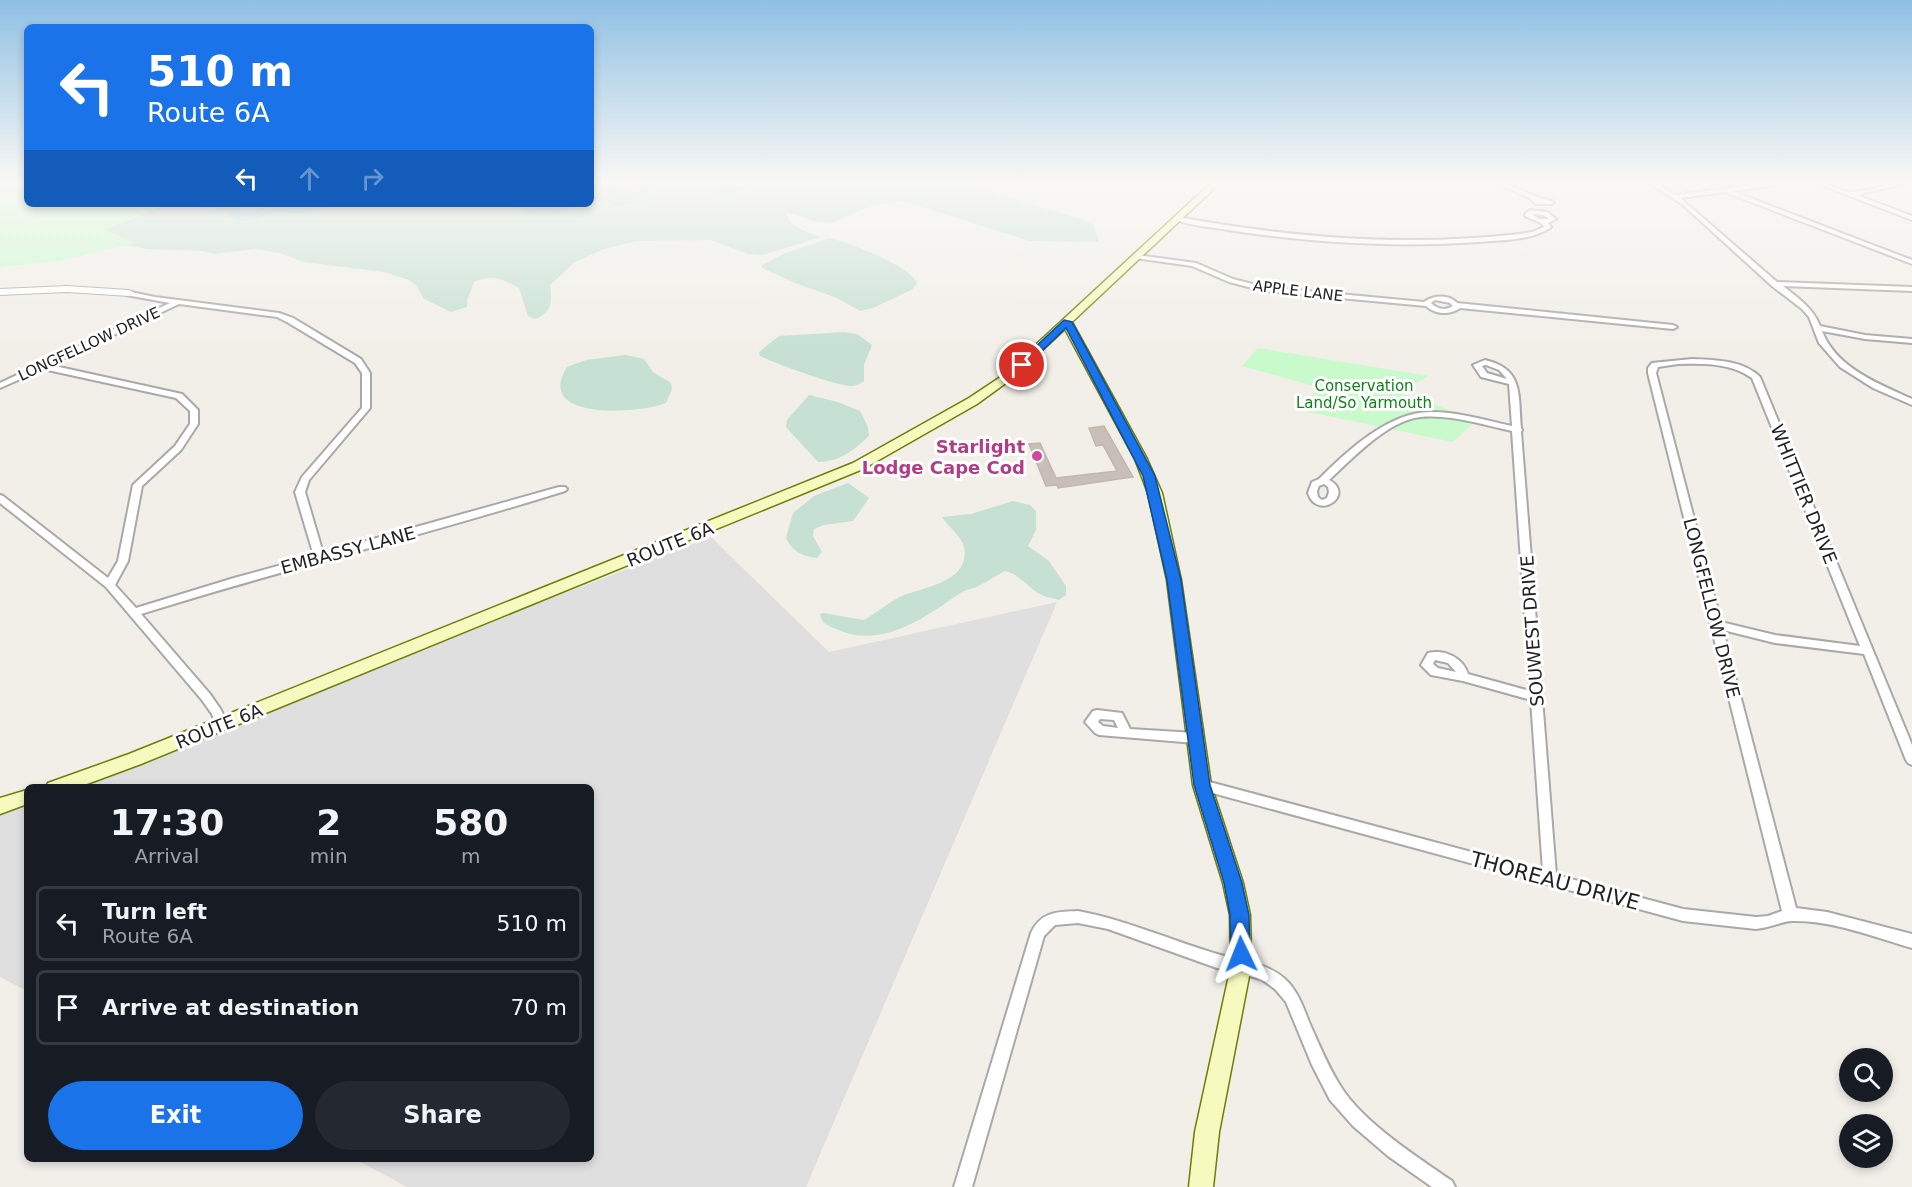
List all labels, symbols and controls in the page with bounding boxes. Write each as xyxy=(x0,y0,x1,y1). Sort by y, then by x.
text: 510 m xyxy=(147,47,293,96)
icon: left xyxy=(48,48,126,126)
text: Route 6A xyxy=(147,97,270,128)
icon: left xyxy=(230,162,263,195)
icon: ahead xyxy=(293,162,326,195)
icon: right xyxy=(356,162,389,195)
street label: APPLE LANE xyxy=(1252,277,1344,305)
street label: LONGFELLOW DRIVE xyxy=(15,303,163,385)
pin xyxy=(996,339,1047,390)
icon: arrive xyxy=(1005,348,1038,381)
park label: Conservation Land/So Yarmouth xyxy=(1296,377,1432,412)
street label: WHITTIER DRIVE xyxy=(1766,421,1842,567)
place label: Starlight Lodge Cape Cod xyxy=(862,436,1025,478)
marker: Starlight Lodge Cape Cod xyxy=(1030,449,1044,463)
street label: LONGFELLOW DRIVE xyxy=(1679,516,1745,700)
street label: ROUTE 6A xyxy=(624,517,717,571)
street label: EMBASSY LANE xyxy=(278,522,418,578)
street label: SOUWEST DRIVE xyxy=(1516,555,1548,707)
street label: ROUTE 6A xyxy=(173,699,266,753)
text: 17:30 xyxy=(110,802,224,843)
text: 2 xyxy=(316,802,341,843)
text: 580 xyxy=(433,802,508,843)
text: Arrival xyxy=(134,844,199,868)
text: min xyxy=(310,844,348,868)
text: m xyxy=(461,844,481,868)
street label: THOREAU DRIVE xyxy=(1467,847,1642,915)
text: Turn left xyxy=(102,899,207,924)
icon: left xyxy=(51,907,84,940)
text: 510 m xyxy=(497,911,567,936)
position arrow xyxy=(1209,922,1273,986)
text: Route 6A xyxy=(102,924,193,948)
icon: arrive xyxy=(51,991,84,1024)
text: Arrive at destination xyxy=(102,995,359,1020)
text: 70 m xyxy=(511,995,567,1020)
map controls xyxy=(1839,1048,1893,1168)
button: search xyxy=(1839,1048,1893,1102)
button: Exit xyxy=(48,1081,303,1150)
button: Share xyxy=(315,1081,570,1150)
button: layers xyxy=(1839,1114,1893,1168)

